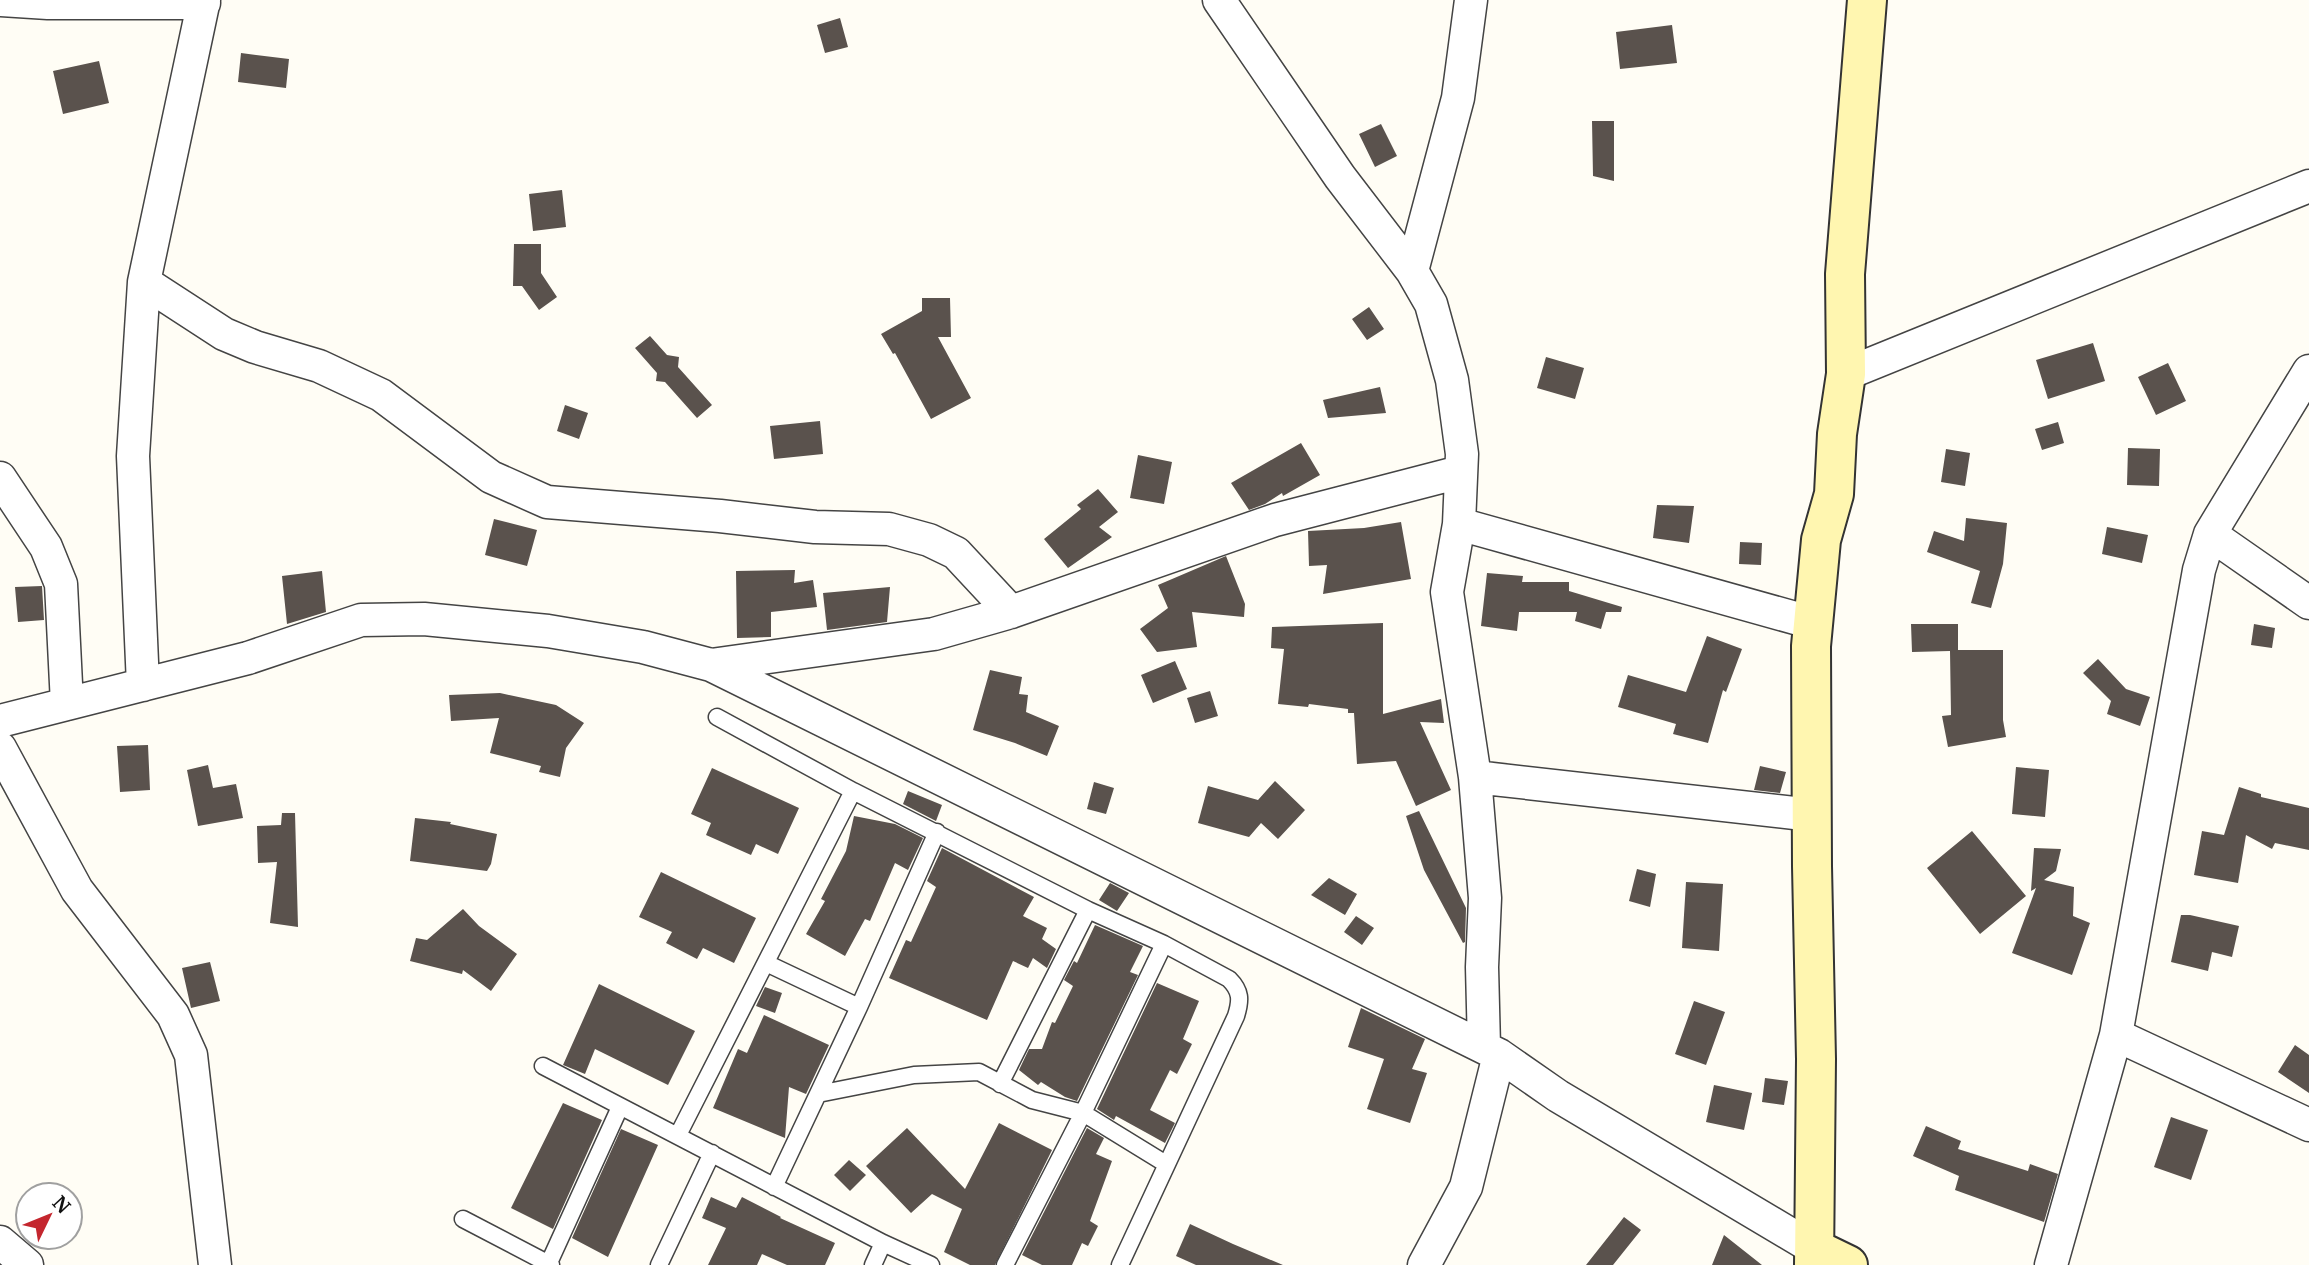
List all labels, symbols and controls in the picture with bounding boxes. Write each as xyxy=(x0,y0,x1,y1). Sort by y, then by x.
north arrow xyxy=(14,1181,84,1251)
text: N xyxy=(48,1191,75,1218)

